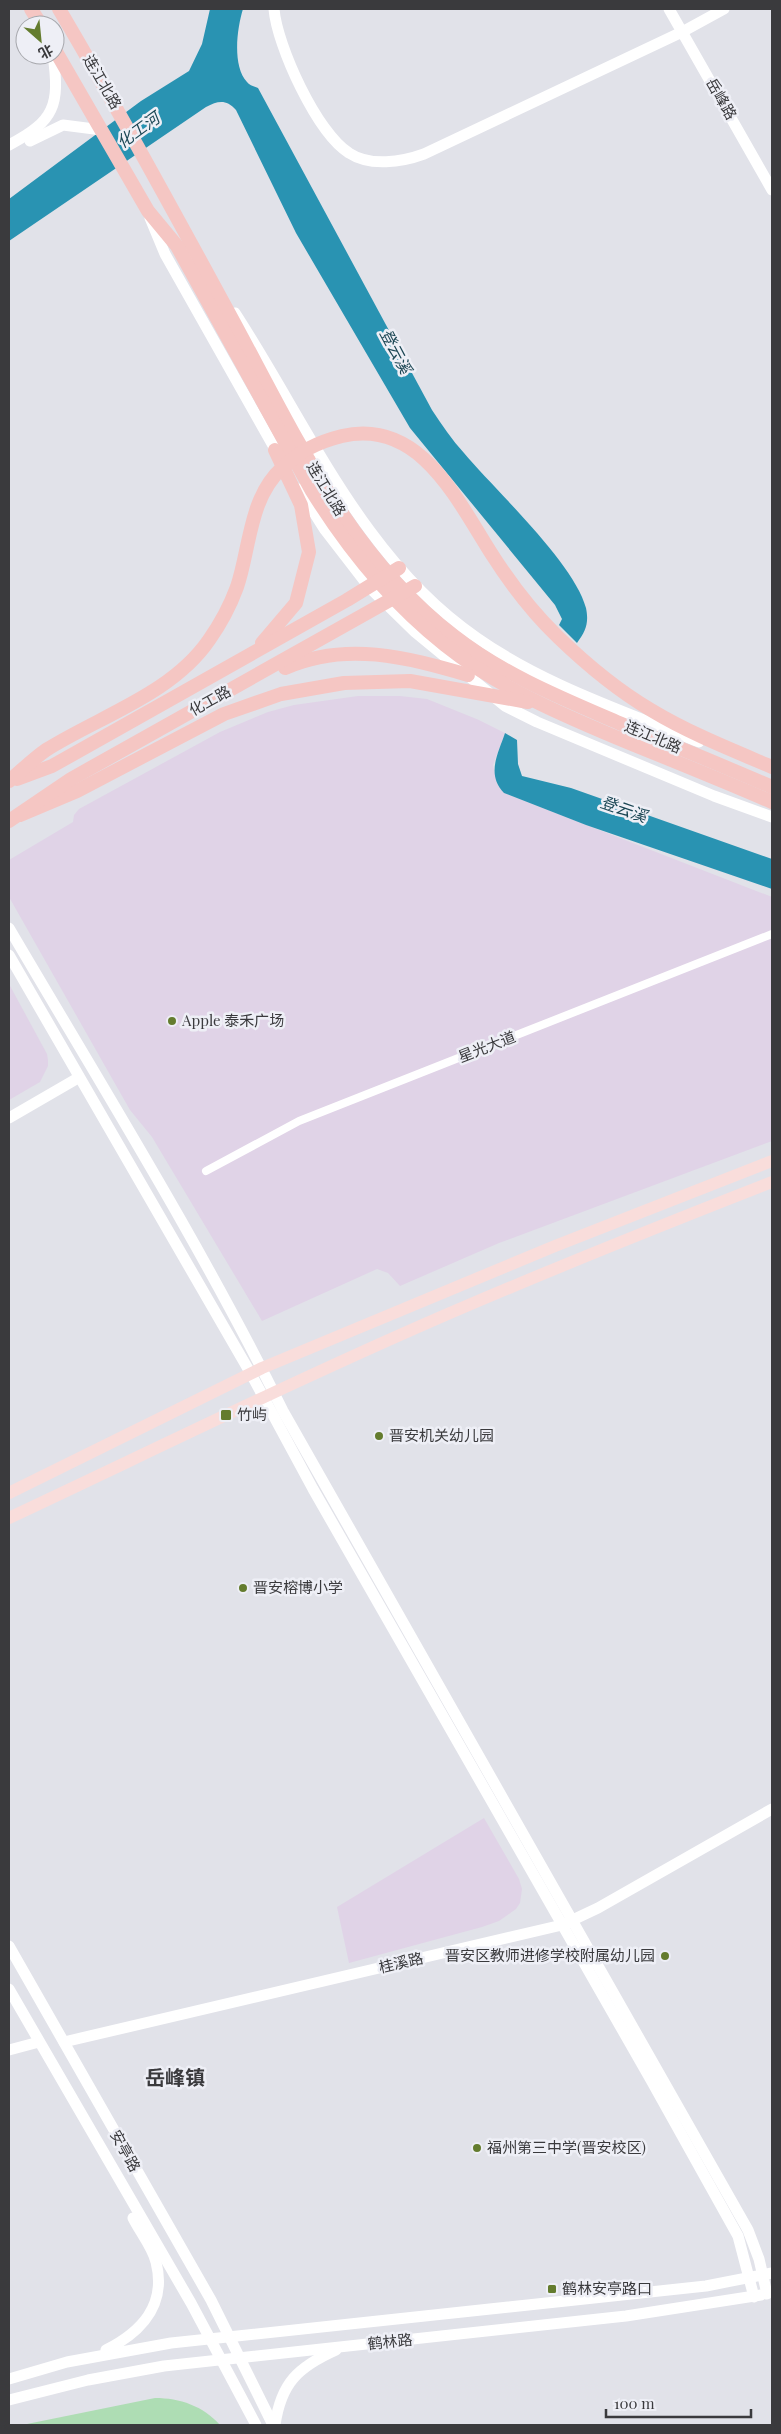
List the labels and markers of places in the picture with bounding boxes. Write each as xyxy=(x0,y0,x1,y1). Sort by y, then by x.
place label: Apple 泰禾广场 xyxy=(181,1010,284,1030)
marker: Apple 泰禾广场 xyxy=(166,1015,178,1027)
place label: 竹屿 xyxy=(237,1404,267,1424)
marker: 竹屿 xyxy=(219,1408,233,1422)
place label: 晋安机关幼儿园 xyxy=(389,1425,494,1445)
marker: 晋安机关幼儿园 xyxy=(373,1430,385,1442)
place label: 晋安榕博小学 xyxy=(253,1577,343,1597)
marker: 晋安榕博小学 xyxy=(237,1582,249,1594)
place label: 晋安区教师进修学校附属幼儿园 xyxy=(445,1945,655,1965)
marker: 晋安区教师进修学校附属幼儿园 xyxy=(659,1950,671,1962)
place label: 福州第三中学(晋安校区) xyxy=(487,2137,646,2157)
marker: 福州第三中学(晋安校区) xyxy=(471,2142,483,2154)
place label: 鹤林安亭路口 xyxy=(562,2278,652,2298)
marker: 鹤林安亭路口 xyxy=(546,2283,558,2295)

